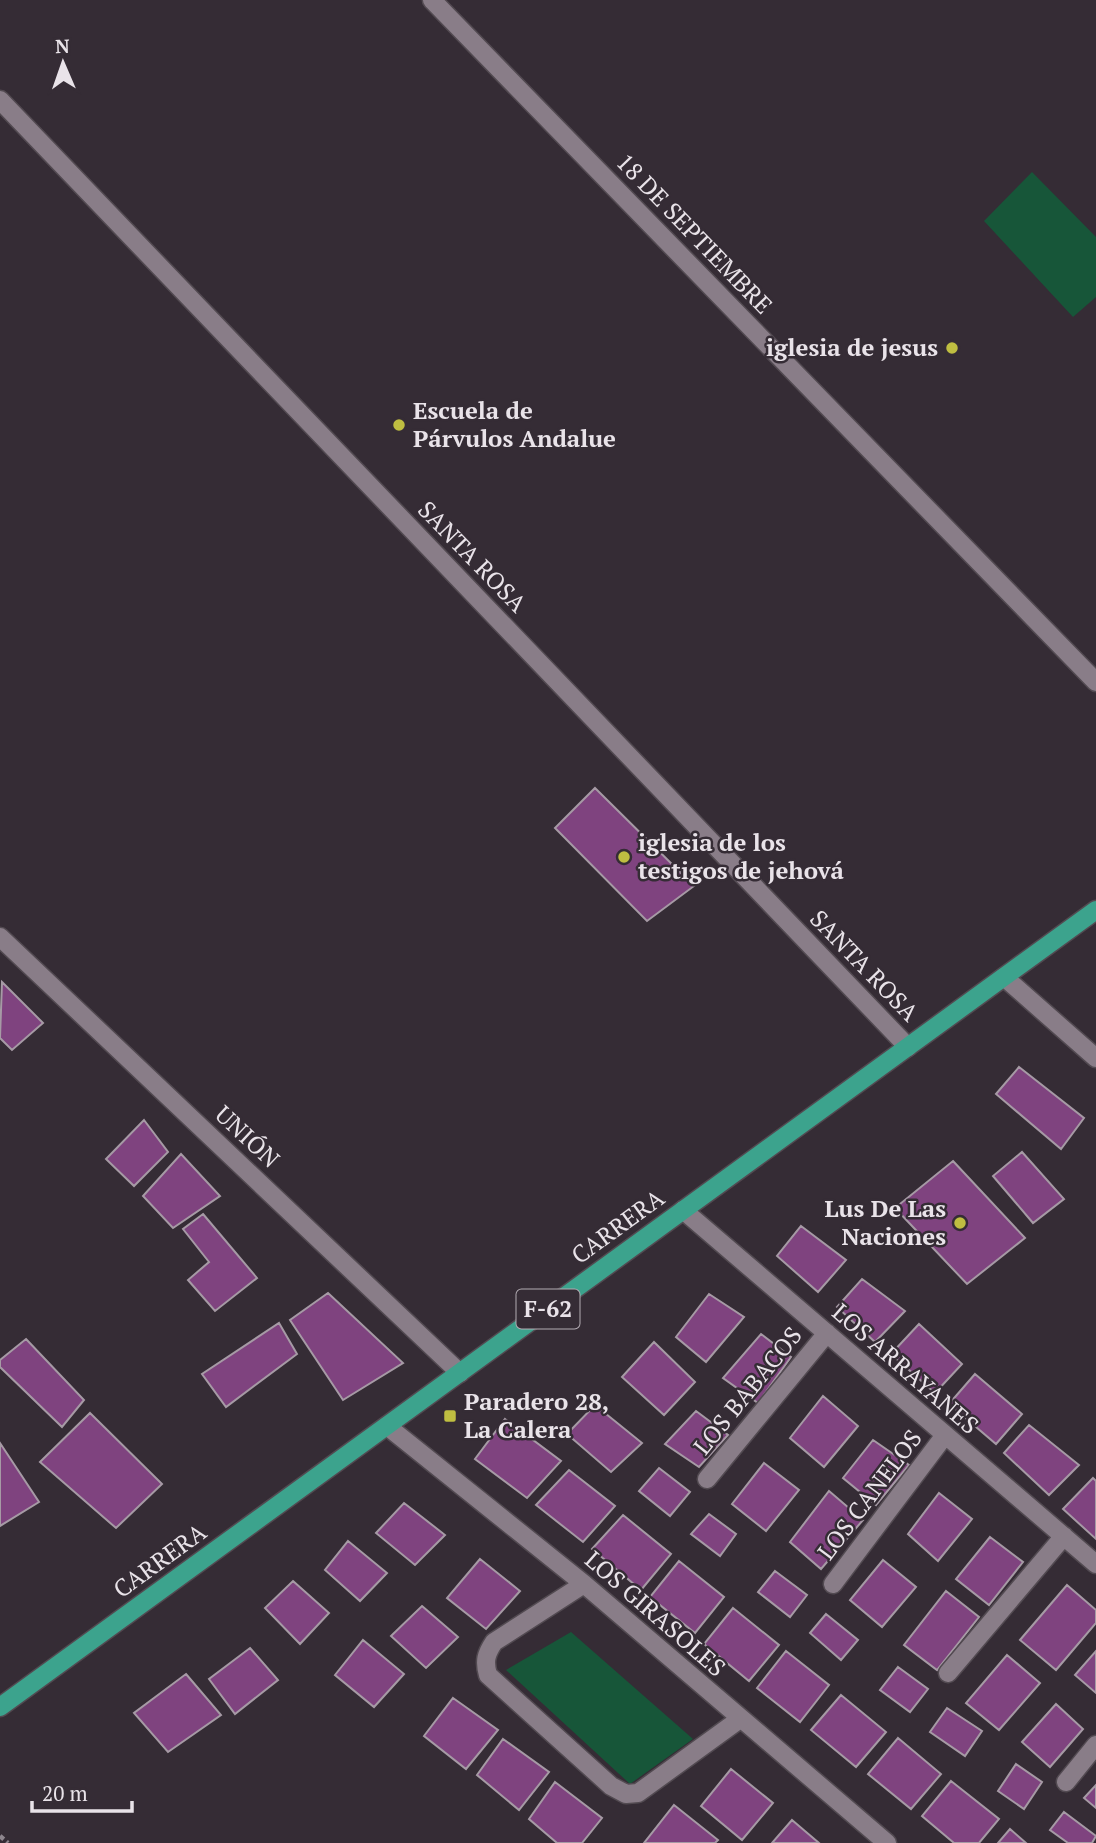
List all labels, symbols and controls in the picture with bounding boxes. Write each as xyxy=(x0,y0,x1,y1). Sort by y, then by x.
north arrow xyxy=(28,28,98,98)
text: N xyxy=(55,33,71,58)
street label: 18 DE SEPTIEMBRE xyxy=(610,146,780,320)
place label: iglesia de jesus xyxy=(766,331,938,363)
marker: iglesia de jesus xyxy=(944,340,960,356)
place label: Escuela de Párvulos Andalue xyxy=(413,394,616,454)
marker: Escuela de Párvulos Andalue xyxy=(391,417,407,433)
street label: SANTA ROSA xyxy=(412,494,534,619)
place label: iglesia de los testigos de jehová xyxy=(638,826,844,886)
marker: iglesia de los testigos de jehová xyxy=(616,849,632,865)
street label: SANTA ROSA xyxy=(804,903,926,1028)
street label: UNIÓN xyxy=(208,1098,287,1174)
street label: CARRERA xyxy=(565,1181,671,1271)
place label: Lus De Las Naciones xyxy=(825,1192,946,1252)
marker: Lus De Las Naciones xyxy=(952,1215,968,1231)
road number: F-62 xyxy=(516,1290,580,1328)
street label: LOS ARRAYANES xyxy=(826,1296,986,1441)
street label: LOS BABACOS xyxy=(686,1320,809,1461)
place label: Paradero 28, La Calera xyxy=(464,1385,609,1445)
marker: Paradero 28, La Calera xyxy=(442,1408,458,1424)
street label: LOS CANELOS xyxy=(810,1423,929,1566)
street label: CARRERA xyxy=(107,1515,213,1605)
street label: LOS GIRASOLES xyxy=(579,1543,733,1683)
scale bar xyxy=(32,1770,131,1814)
text: 20 m xyxy=(42,1779,88,1807)

